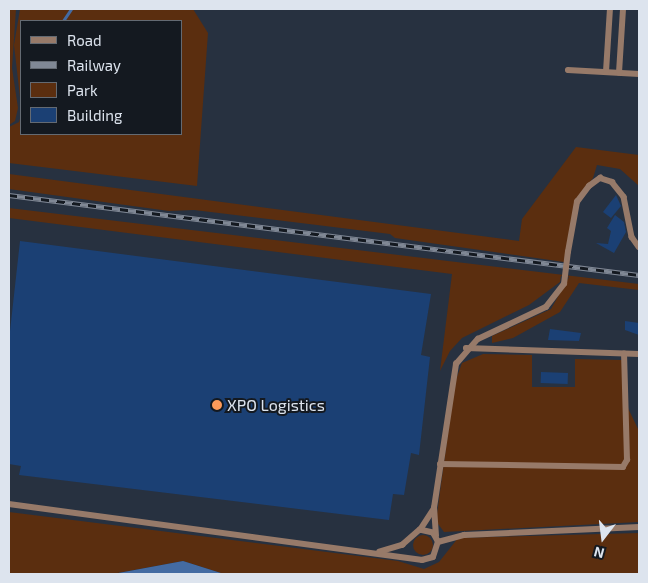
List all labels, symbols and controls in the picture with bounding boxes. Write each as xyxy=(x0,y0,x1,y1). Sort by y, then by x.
legend xyxy=(20,20,182,135)
text: Road xyxy=(67,31,102,49)
text: Railway xyxy=(67,56,121,74)
text: Park xyxy=(67,81,98,99)
text: Building xyxy=(67,106,122,124)
place label: XPO Logistics xyxy=(227,395,325,415)
marker: XPO Logistics xyxy=(211,399,223,411)
north arrow xyxy=(578,513,628,563)
text: N xyxy=(592,543,606,562)

